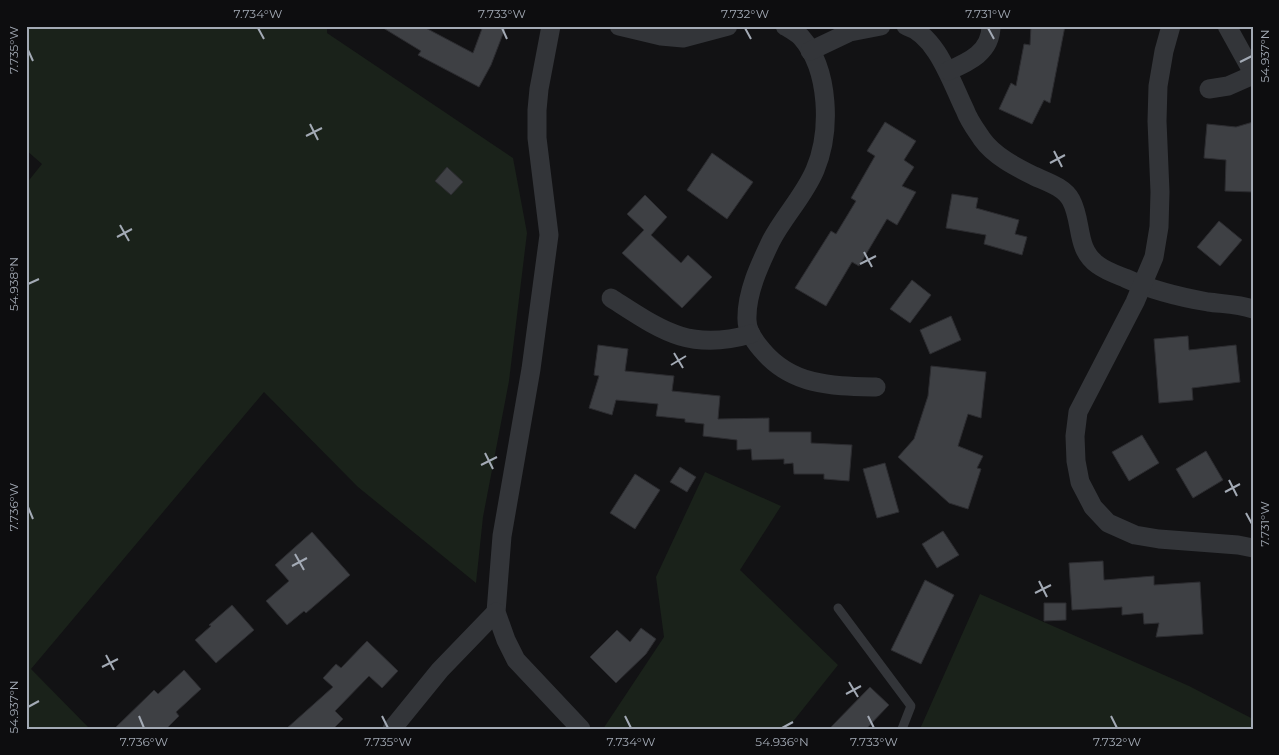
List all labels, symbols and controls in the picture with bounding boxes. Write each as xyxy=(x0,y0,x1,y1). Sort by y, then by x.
text: 7.734°W xyxy=(234,6,282,21)
text: 7.733°W xyxy=(478,6,526,21)
text: 7.732°W xyxy=(721,6,769,21)
text: 7.731°W xyxy=(965,6,1011,21)
text: 7.735°W xyxy=(6,26,21,74)
text: 54.937°N xyxy=(1257,29,1272,83)
text: 54.938°N xyxy=(6,257,21,311)
text: 7.736°W xyxy=(6,483,21,531)
text: 7.731°W xyxy=(1257,501,1272,547)
text: 54.937°N xyxy=(6,680,21,734)
text: 7.736°W xyxy=(120,734,168,749)
text: 7.735°W xyxy=(364,734,412,749)
text: 7.734°W xyxy=(607,734,655,749)
text: 54.936°N xyxy=(755,734,809,749)
text: 7.733°W xyxy=(850,734,898,749)
text: 7.732°W xyxy=(1093,734,1141,749)

